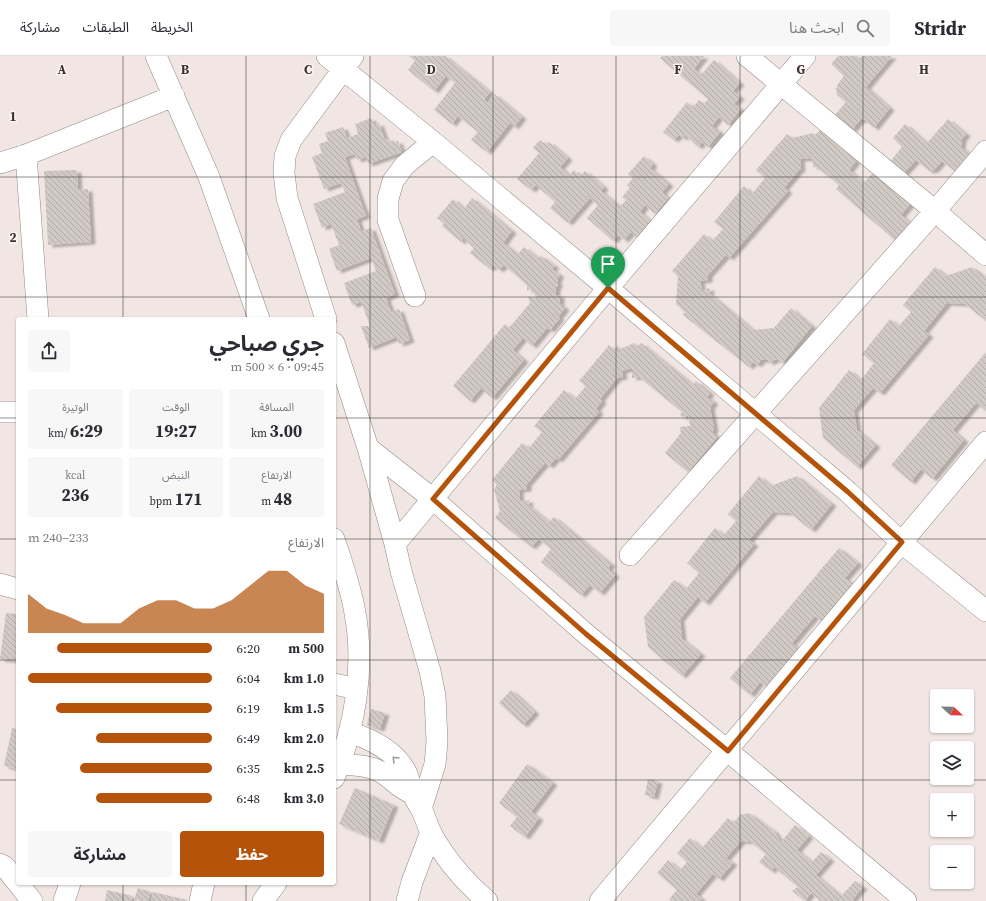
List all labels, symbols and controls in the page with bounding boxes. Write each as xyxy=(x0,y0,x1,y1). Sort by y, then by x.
search box xyxy=(610,10,890,46)
text: Stridr xyxy=(914,15,966,41)
text: مشاركة xyxy=(20,17,60,37)
text: الطبقات xyxy=(82,17,129,37)
text: الخريطة xyxy=(151,17,193,37)
text: ابحث هنا xyxy=(789,17,844,38)
icon: search xyxy=(854,17,876,39)
text: A xyxy=(58,61,67,78)
text: B xyxy=(181,61,190,78)
text: C xyxy=(304,61,312,78)
text: D xyxy=(426,61,436,78)
text: E xyxy=(551,61,559,78)
text: F xyxy=(674,61,682,78)
text: G xyxy=(797,61,806,78)
text: H xyxy=(919,61,929,78)
text: 1 xyxy=(9,108,17,125)
text: 2 xyxy=(9,229,17,246)
pin xyxy=(591,247,625,288)
icon: arrive xyxy=(597,253,619,275)
text: جري صباحي xyxy=(209,328,324,358)
button: share xyxy=(28,330,70,372)
text: 09:45 · 6 × 500 m xyxy=(230,358,324,375)
text: الوتيرة xyxy=(62,400,89,415)
text: الوقت xyxy=(162,400,190,415)
text: المسافة xyxy=(259,400,294,415)
text: 6:29 xyxy=(70,419,103,443)
text: 19:27 xyxy=(155,419,197,443)
text: 3.00 xyxy=(270,419,302,443)
text: /km xyxy=(48,426,70,441)
text: km xyxy=(251,426,270,441)
text: kcal xyxy=(65,468,85,483)
text: النبض xyxy=(162,468,190,483)
text: الارتفاع xyxy=(262,468,292,483)
text: 236 xyxy=(62,483,89,507)
text: 171 xyxy=(175,487,202,511)
text: 48 xyxy=(274,487,292,511)
text: bpm xyxy=(150,494,175,509)
text: m xyxy=(261,494,274,509)
text: 233–240 m xyxy=(28,529,88,546)
text: الارتفاع xyxy=(288,534,324,551)
text: 6:20 xyxy=(237,640,260,657)
text: 500 m xyxy=(288,640,324,657)
text: 6:04 xyxy=(237,670,260,687)
text: 1.0 km xyxy=(284,670,324,687)
north arrow xyxy=(930,689,974,733)
map controls xyxy=(930,689,974,889)
text: 6:19 xyxy=(237,700,260,717)
text: 1.5 km xyxy=(284,700,324,717)
text: 6:49 xyxy=(237,730,260,747)
text: 2.0 km xyxy=(284,730,324,747)
button: layers xyxy=(930,741,974,785)
one-way arrow xyxy=(393,756,400,764)
text: 6:35 xyxy=(237,760,260,777)
text: 2.5 km xyxy=(284,760,324,777)
text: 6:48 xyxy=(237,790,260,807)
text: 3.0 km xyxy=(284,790,324,807)
button: + xyxy=(930,793,974,837)
button: مشاركة xyxy=(28,831,172,877)
button: حفظ xyxy=(180,831,324,877)
button: − xyxy=(930,845,974,889)

